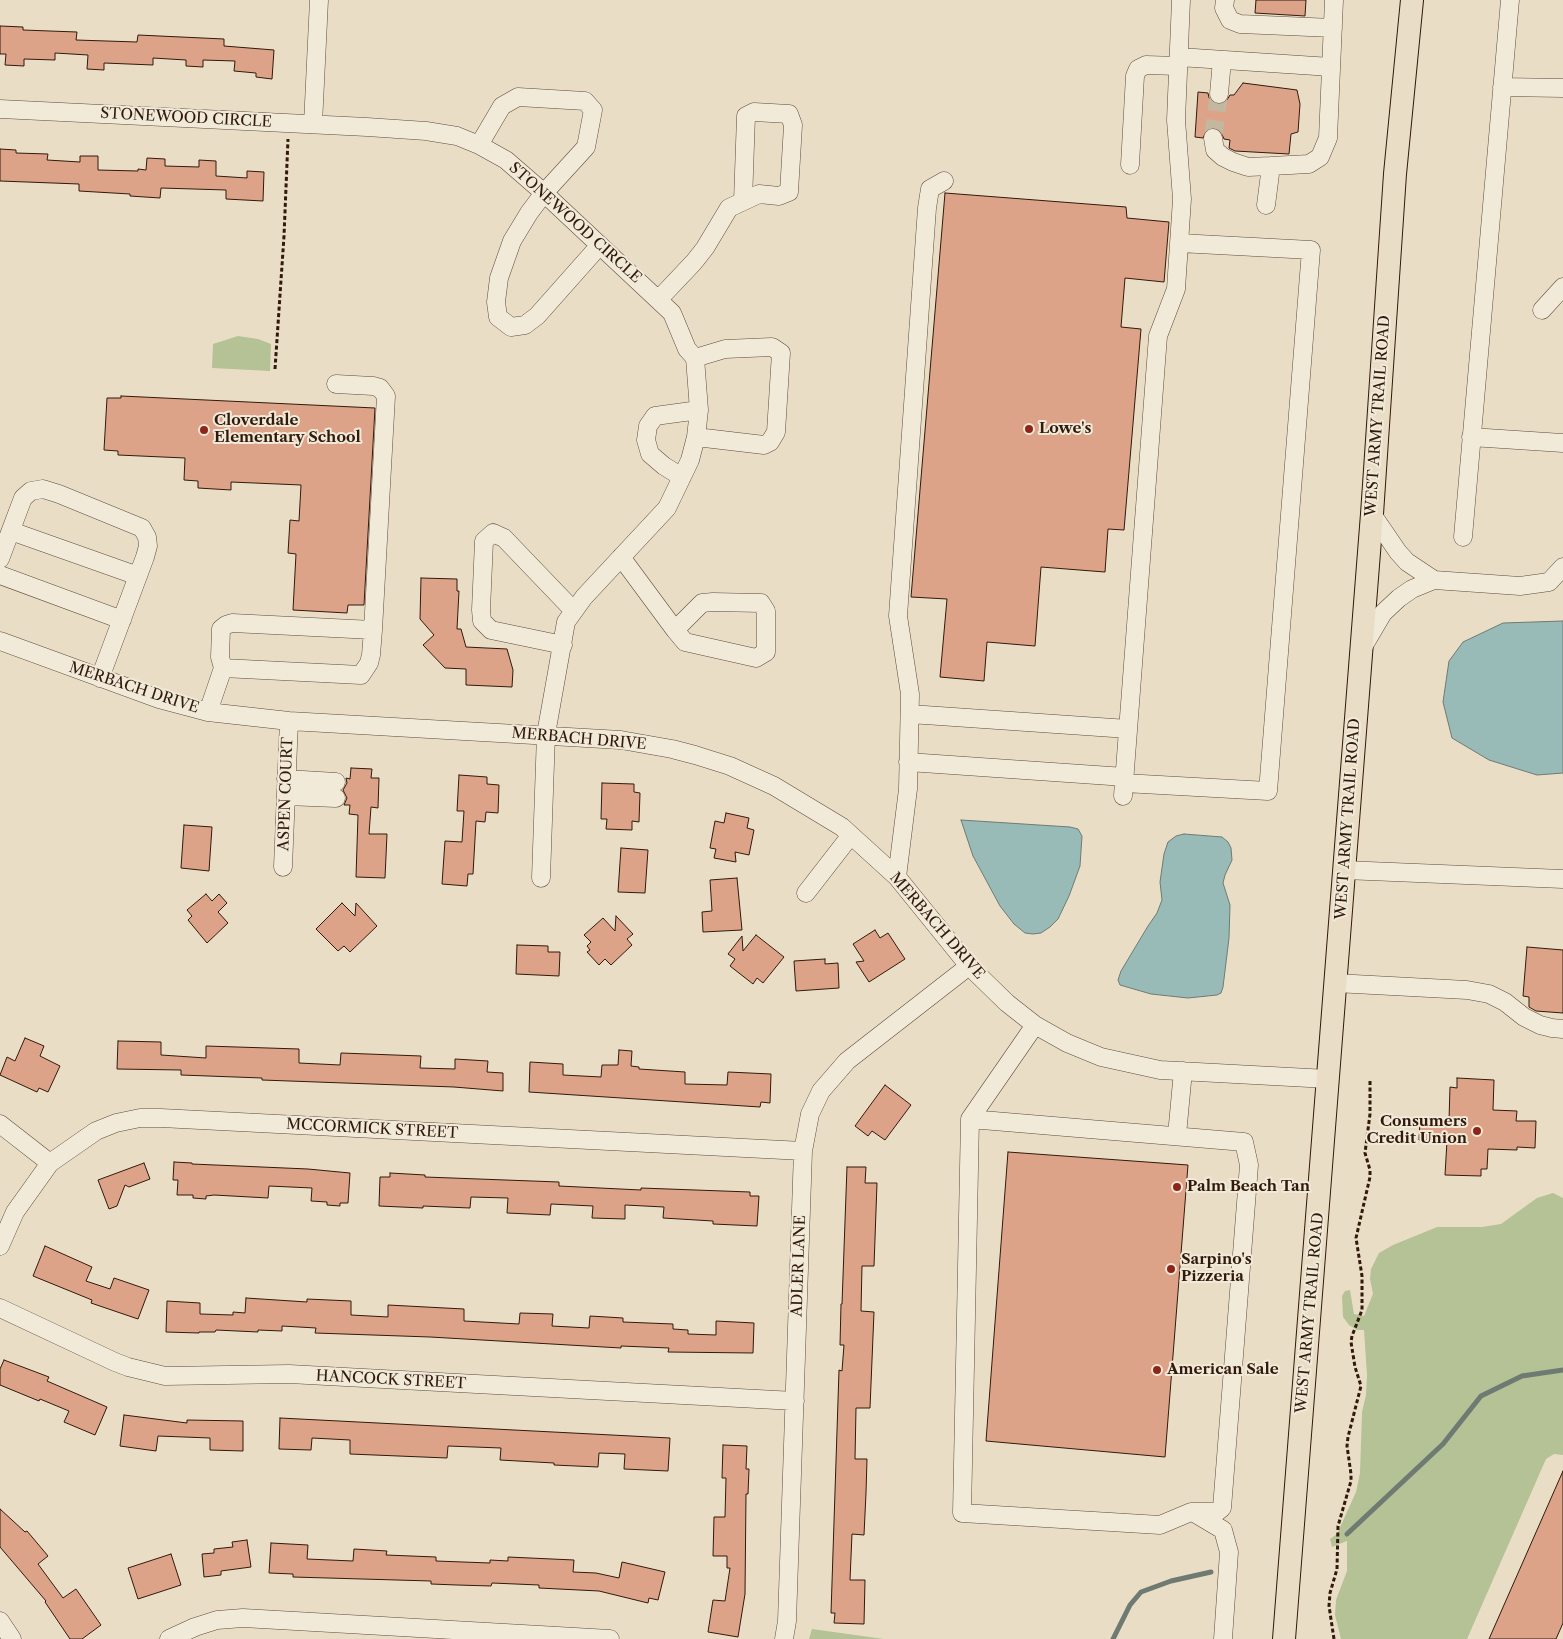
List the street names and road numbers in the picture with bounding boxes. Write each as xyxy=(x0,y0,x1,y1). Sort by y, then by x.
street label: STONEWOOD CIRCLE xyxy=(100,105,272,131)
street label: STONEWOOD CIRCLE xyxy=(505,159,645,287)
street label: WEST ARMY TRAIL ROAD xyxy=(1362,315,1394,517)
street label: MERBACH DRIVE xyxy=(67,659,201,717)
street label: WEST ARMY TRAIL ROAD xyxy=(1332,718,1364,920)
street label: MERBACH DRIVE xyxy=(511,724,647,754)
street label: ASPEN COURT xyxy=(275,737,297,851)
street label: MERBACH DRIVE xyxy=(886,869,988,983)
street label: MCCORMICK STREET xyxy=(285,1116,459,1142)
street label: WEST ARMY TRAIL ROAD xyxy=(1292,1212,1328,1414)
street label: ADLER LANE xyxy=(788,1215,810,1317)
street label: HANCOCK STREET xyxy=(315,1367,467,1393)

